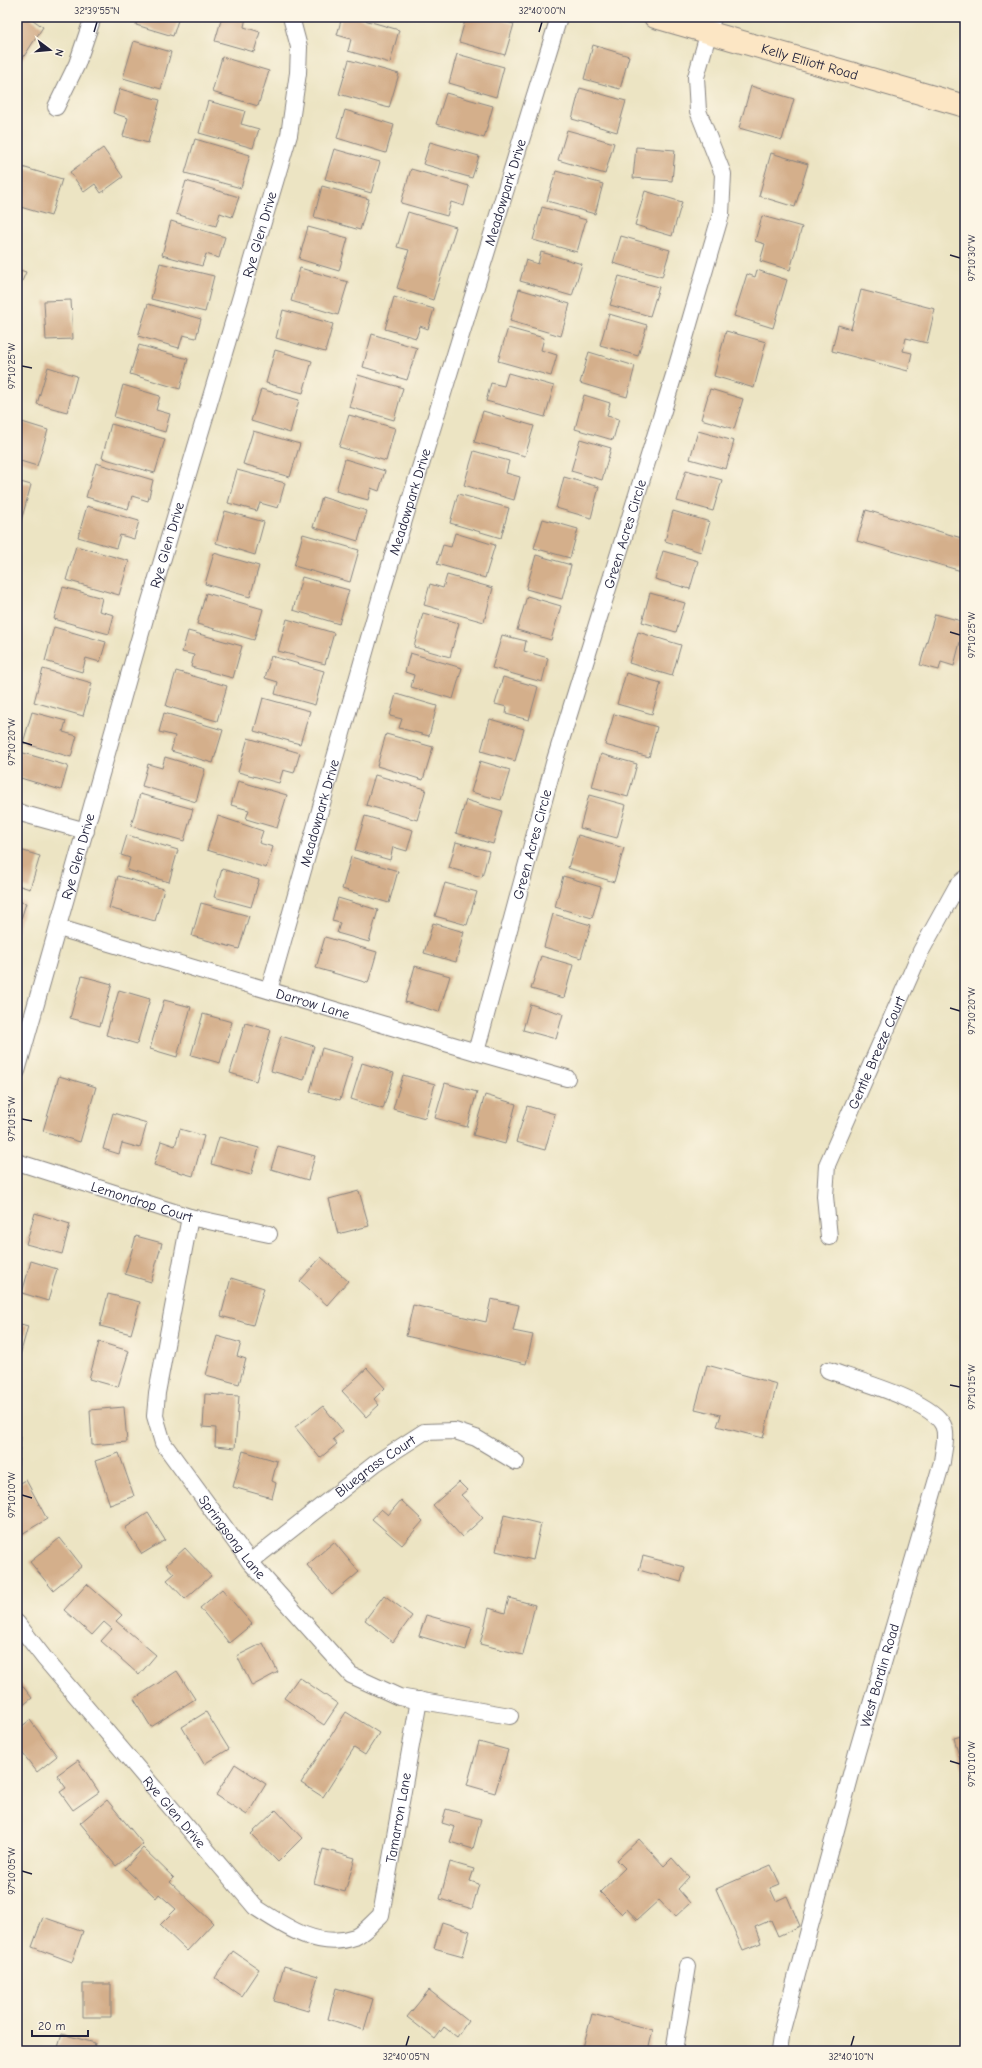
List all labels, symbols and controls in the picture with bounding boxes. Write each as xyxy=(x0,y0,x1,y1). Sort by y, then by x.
text: 32°39'55"N xyxy=(74,5,120,17)
text: 32°40'00"N xyxy=(518,5,566,17)
north arrow xyxy=(30,30,70,70)
street label: Kelly Elliott Road xyxy=(759,39,860,83)
text: N xyxy=(52,47,66,58)
street label: Meadowpark Drive xyxy=(481,137,529,248)
street label: Rye Glen Drive xyxy=(239,189,280,279)
text: 97°10'30"W xyxy=(966,234,978,282)
text: 97°10'25"W xyxy=(6,342,18,389)
street label: Meadowpark Drive xyxy=(385,446,434,557)
street label: Green Acres Circle xyxy=(600,477,650,591)
street label: Rye Glen Drive xyxy=(146,500,188,590)
text: 97°10'25"W xyxy=(966,611,978,658)
text: 97°10'20"W xyxy=(6,718,18,766)
street label: Meadowpark Drive xyxy=(296,757,343,869)
street label: Green Acres Circle xyxy=(509,788,555,901)
street label: Rye Glen Drive xyxy=(57,811,98,901)
street label: Darrow Lane xyxy=(274,985,352,1023)
text: 97°10'20"W xyxy=(966,987,978,1035)
street label: Gentle Breeze Court xyxy=(844,993,909,1112)
text: 97°10'15"W xyxy=(6,1096,18,1142)
street label: Lemondrop Court xyxy=(89,1178,195,1226)
text: 97°10'15"W xyxy=(966,1364,978,1410)
street label: Bluegrass Court xyxy=(332,1431,419,1500)
text: 97°10'10"W xyxy=(6,1472,18,1518)
street label: Springsong Lane xyxy=(195,1491,269,1582)
street label: West Bardin Road xyxy=(856,1622,903,1729)
text: 97°10'10"W xyxy=(966,1741,978,1787)
street label: Tamarron Lane xyxy=(382,1771,415,1864)
street label: Rye Glen Drive xyxy=(139,1773,210,1851)
text: 97°10'05"W xyxy=(6,1847,18,1895)
scale bar xyxy=(32,2012,88,2038)
text: 20 m xyxy=(38,2019,66,2033)
text: 32°40'05"N xyxy=(383,2051,429,2063)
text: 32°40'10"N xyxy=(828,2051,874,2063)

